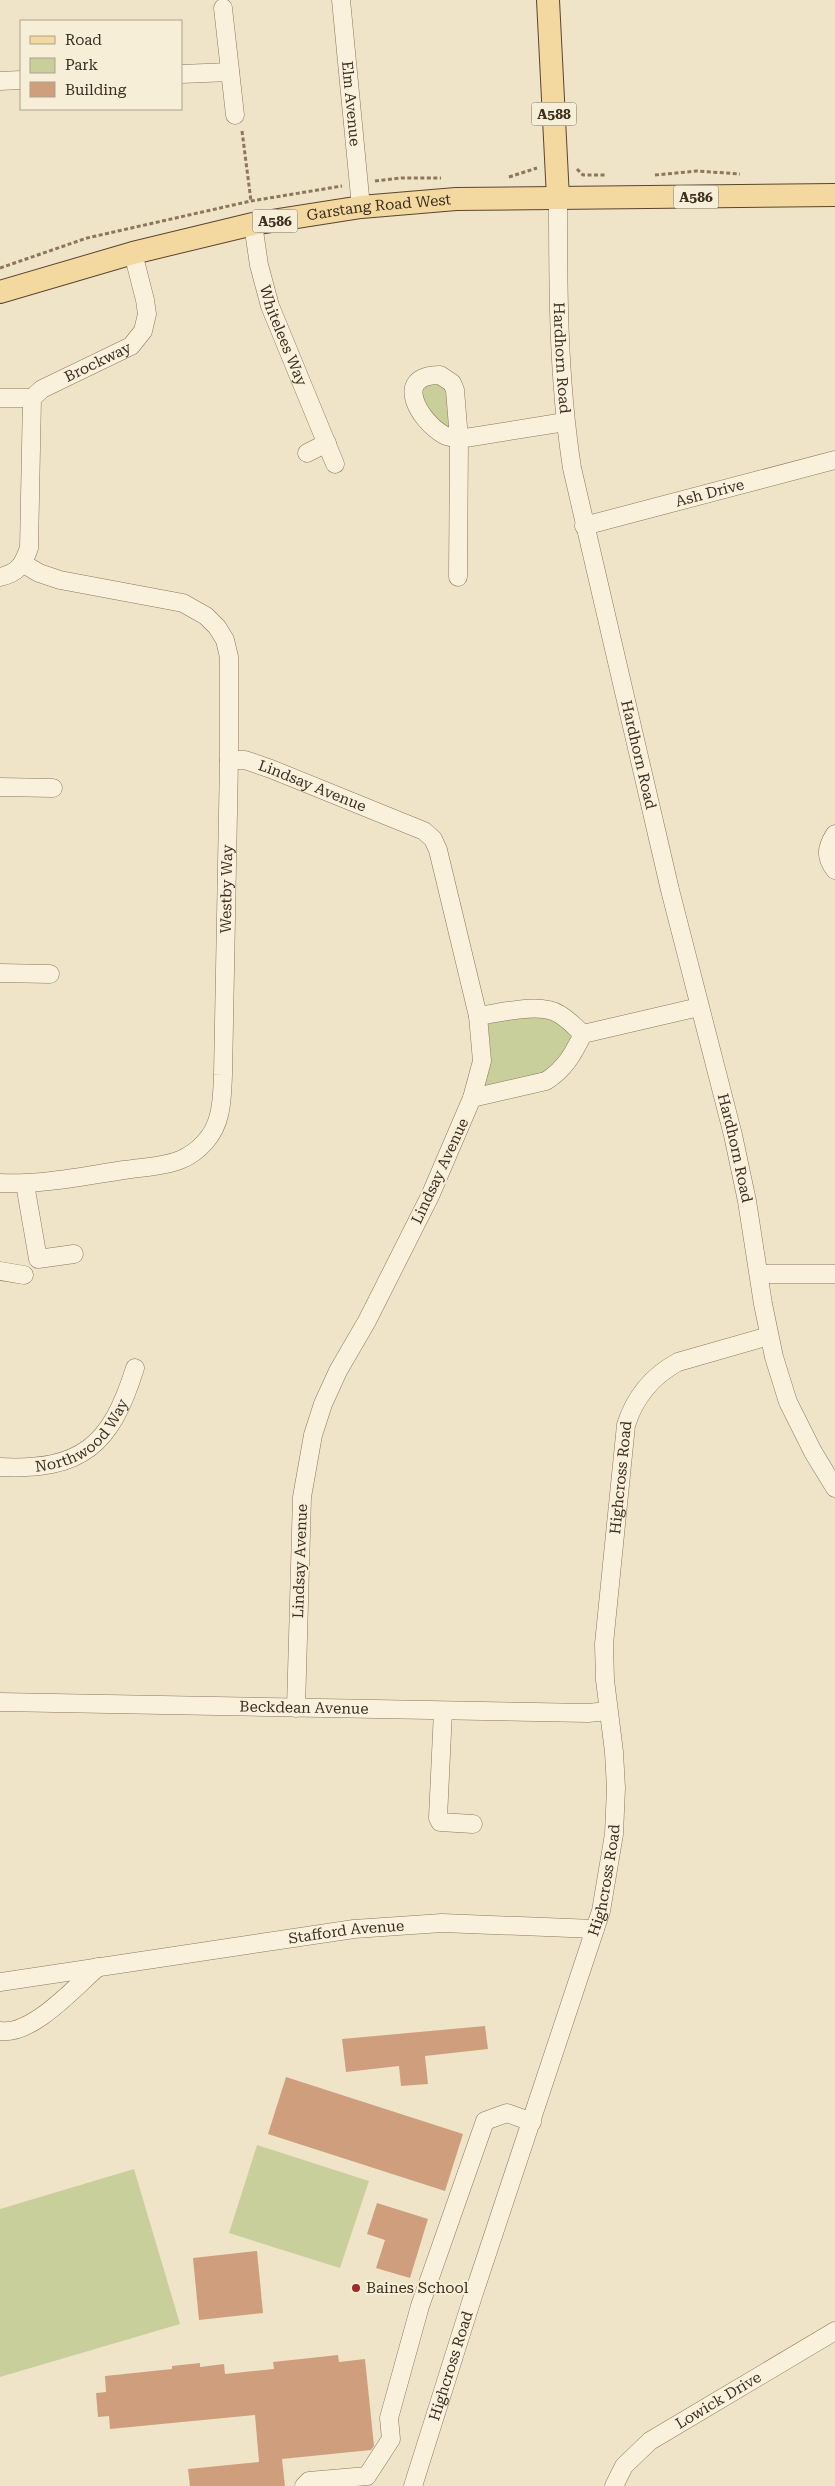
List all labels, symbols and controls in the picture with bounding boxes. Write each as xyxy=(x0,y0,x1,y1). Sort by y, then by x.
legend xyxy=(20,20,182,110)
text: Road xyxy=(65,31,102,49)
text: Park xyxy=(65,56,99,74)
street label: Elm Avenue xyxy=(338,60,364,147)
text: Building xyxy=(65,81,127,99)
road number: A588 xyxy=(532,102,576,126)
road number: A586 xyxy=(674,186,718,208)
street label: Garstang Road West xyxy=(305,190,452,224)
road number: A586 xyxy=(252,210,298,232)
street label: Whitelees Way xyxy=(256,283,311,389)
street label: Hardhorn Road xyxy=(550,302,574,415)
street label: Brockway xyxy=(62,338,134,386)
street label: Ash Drive xyxy=(673,475,746,511)
street label: Hardhorn Road xyxy=(617,698,660,811)
street label: Lindsay Avenue xyxy=(256,756,369,816)
street label: Westby Way xyxy=(217,844,236,934)
street label: Hardhorn Road xyxy=(714,1091,756,1205)
street label: Lindsay Avenue xyxy=(408,1115,472,1227)
street label: Northwood Way xyxy=(34,1396,132,1476)
street label: Highcross Road xyxy=(606,1420,635,1535)
street label: Lindsay Avenue xyxy=(289,1503,311,1619)
street label: Beckdean Avenue xyxy=(239,1697,369,1718)
street label: Highcross Road xyxy=(584,1823,623,1938)
street label: Stafford Avenue xyxy=(287,1917,405,1948)
place label: Baines School xyxy=(366,2279,469,2297)
marker: Baines School xyxy=(350,2282,362,2294)
street label: Highcross Road xyxy=(425,2308,477,2423)
street label: Lowick Drive xyxy=(672,2368,764,2433)

